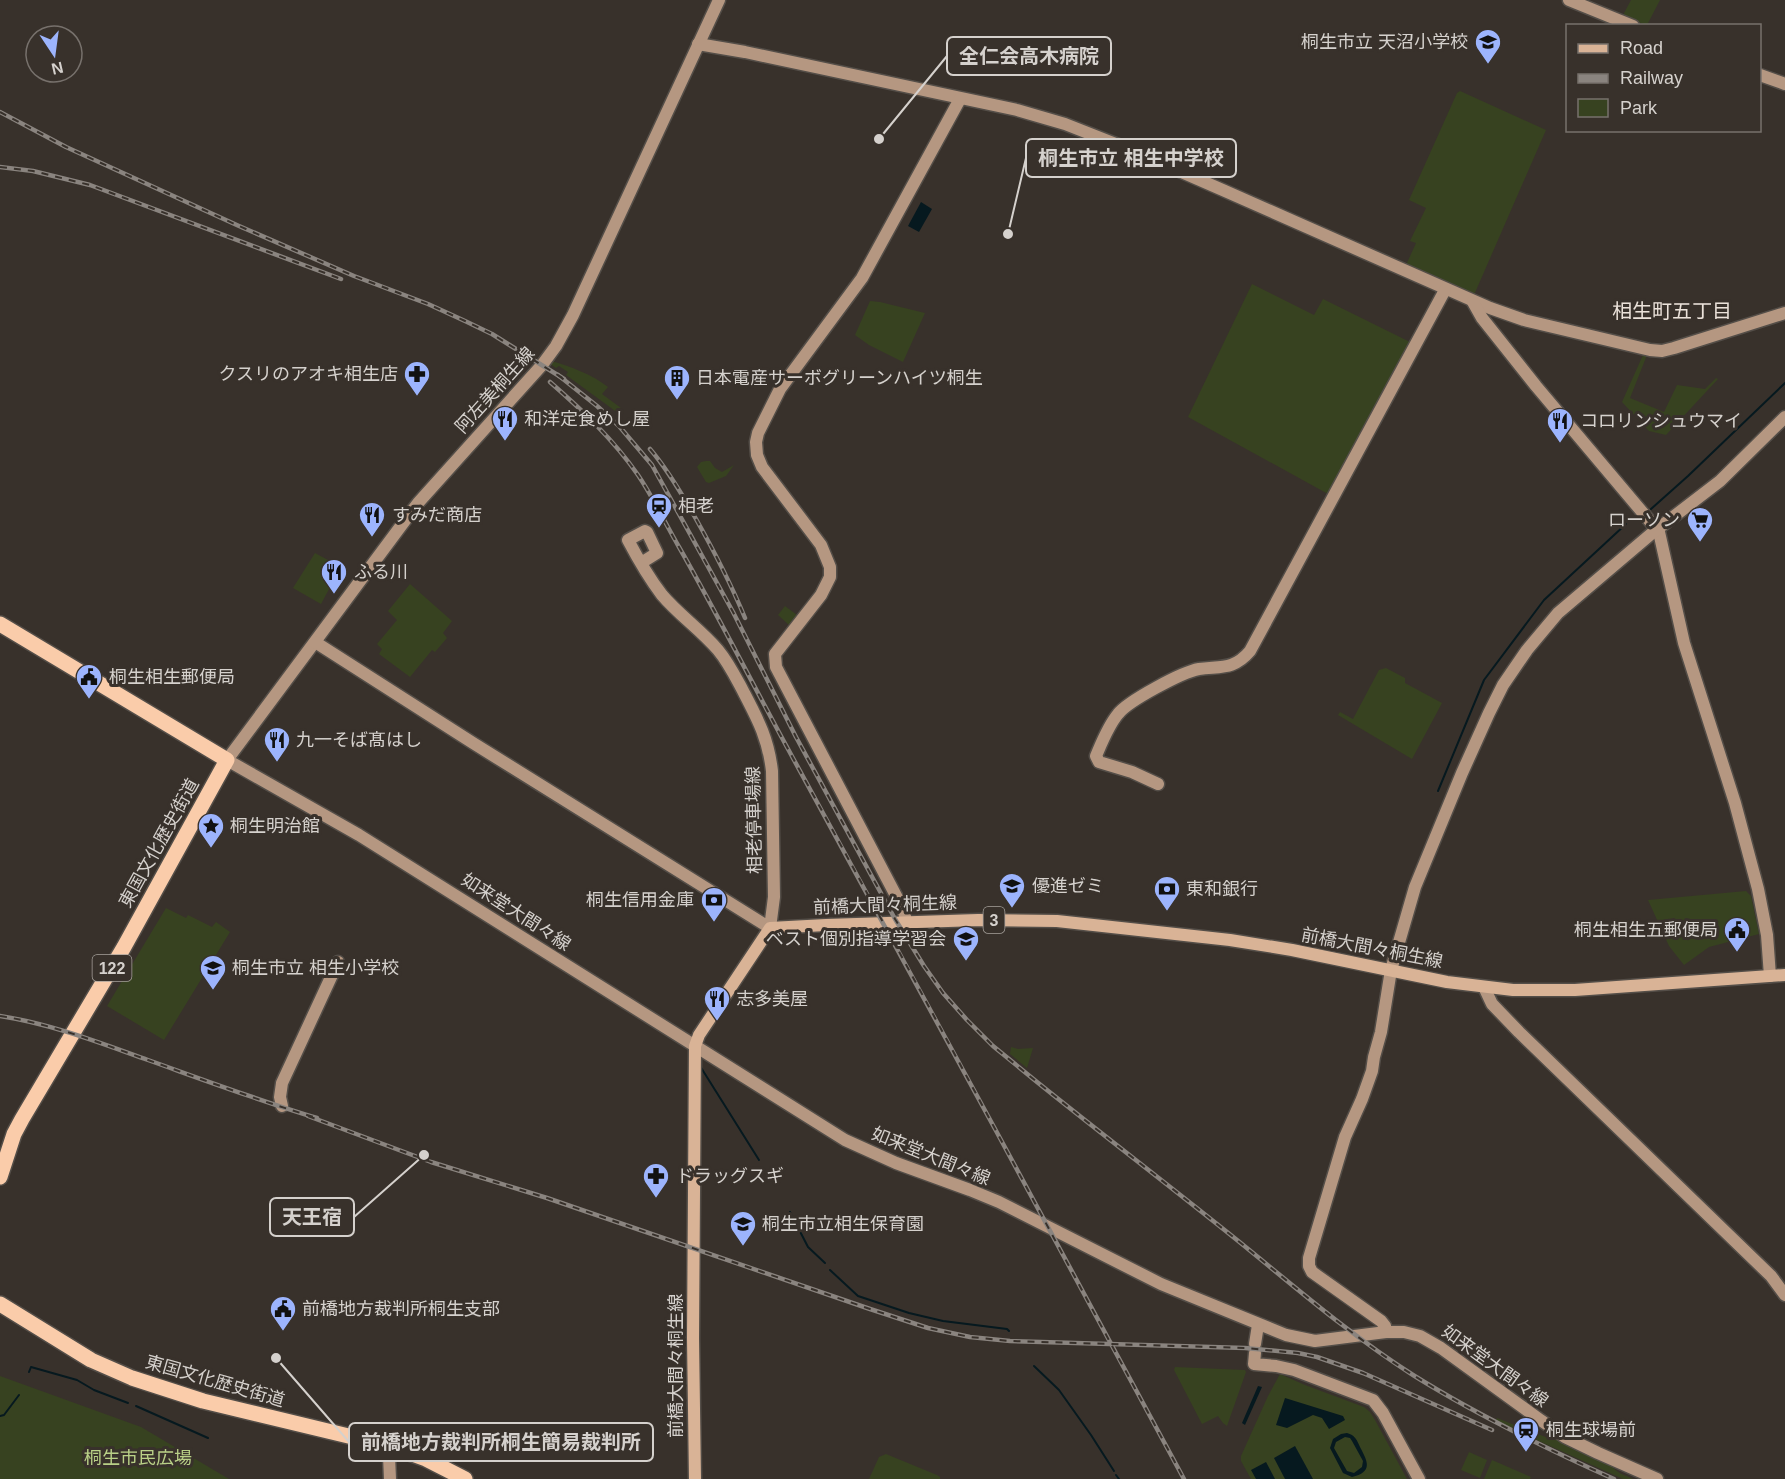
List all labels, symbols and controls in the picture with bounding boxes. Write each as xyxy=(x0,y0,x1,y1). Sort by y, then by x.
north arrow xyxy=(24,24,84,84)
legend xyxy=(1566,24,1761,132)
school or university icon: 桐生市立 天沼小学校 xyxy=(1473,27,1503,65)
place label: 桐生市立 天沼小学校 xyxy=(1301,32,1468,52)
callout: 全仁会高木病院 xyxy=(947,37,1111,75)
text: Road xyxy=(1620,38,1663,58)
text: 全仁会高木病院 xyxy=(959,45,1099,67)
text: N xyxy=(50,59,65,78)
text: Railway xyxy=(1620,68,1683,88)
text: Park xyxy=(1620,98,1658,118)
callout: 桐生市立 相生中学校 xyxy=(1026,139,1236,177)
text: 桐生市立 相生中学校 xyxy=(1038,147,1224,169)
district label: 相生町五丁目 xyxy=(1612,300,1732,322)
street label: 阿左美桐生線 xyxy=(451,343,539,437)
pharmacy icon: クスリのアオキ相生店 xyxy=(402,359,432,397)
building icon: 日本電産サーボグリーンハイツ桐生 xyxy=(662,363,692,401)
place label: クスリのアオキ相生店 xyxy=(219,364,398,384)
place label: 日本電産サーボグリーンハイツ桐生 xyxy=(696,368,983,388)
restaurant icon: 和洋定食めし屋 xyxy=(490,404,520,442)
restaurant icon: コロリンシュウマイ xyxy=(1545,406,1575,444)
place label: 和洋定食めし屋 xyxy=(524,409,650,429)
place label: コロリンシュウマイ xyxy=(1580,411,1742,431)
station icon: 相老 xyxy=(644,491,674,529)
place label: 相老 xyxy=(678,496,714,516)
restaurant icon: すみだ商店 xyxy=(357,500,387,538)
place label: すみだ商店 xyxy=(392,505,482,525)
supermarket icon: ローソン xyxy=(1685,505,1715,543)
place label: ローソン xyxy=(1608,510,1680,530)
restaurant icon: ふる川 xyxy=(319,557,349,595)
place label: ふる川 xyxy=(354,562,408,582)
public building icon: 桐生相生郵便局 xyxy=(74,662,104,700)
place label: 桐生相生郵便局 xyxy=(109,667,235,687)
restaurant icon: 九一そば髙はし xyxy=(262,725,292,763)
place label: 九一そば髙はし xyxy=(296,730,422,750)
street label: 相老停車場線 xyxy=(743,766,765,874)
street label: 東国文化歴史街道 xyxy=(115,775,203,911)
place icon: 桐生明治館 xyxy=(196,811,226,849)
place label: 桐生明治館 xyxy=(230,816,320,836)
street label: 如来堂大間々線 xyxy=(458,869,574,955)
school or university icon: 優進ゼミ xyxy=(997,871,1027,909)
bank icon: 東和銀行 xyxy=(1152,874,1182,912)
place label: 優進ゼミ xyxy=(1032,876,1104,896)
place label: 東和銀行 xyxy=(1186,879,1258,899)
bank icon: 桐生信用金庫 xyxy=(699,885,729,923)
place label: 桐生信用金庫 xyxy=(586,890,694,910)
street label: 前橋大間々桐生線 xyxy=(813,892,957,918)
road number: 3 xyxy=(984,907,1004,933)
public building icon: 桐生相生五郵便局 xyxy=(1722,915,1752,953)
place label: 桐生相生五郵便局 xyxy=(1574,920,1718,940)
school or university icon: ベスト個別指導学習会 xyxy=(951,924,981,962)
street label: 前橋大間々桐生線 xyxy=(1299,924,1445,972)
place label: ベスト個別指導学習会 xyxy=(766,929,946,949)
school or university icon: 桐生市立 相生小学校 xyxy=(198,953,228,991)
road number: 122 xyxy=(92,955,132,981)
place label: 桐生市立 相生小学校 xyxy=(232,958,399,978)
restaurant icon: 志多美屋 xyxy=(702,984,732,1022)
place label: 志多美屋 xyxy=(736,989,808,1009)
street label: 如来堂大間々線 xyxy=(869,1123,993,1189)
pharmacy icon: ドラッグスギ xyxy=(641,1161,671,1199)
place label: ドラッグスギ xyxy=(676,1166,784,1186)
callout: 天王宿 xyxy=(270,1198,354,1236)
text: 天王宿 xyxy=(282,1206,342,1228)
school or university icon: 桐生市立相生保育園 xyxy=(728,1209,758,1247)
place label: 桐生市立相生保育園 xyxy=(762,1214,924,1234)
public building icon: 前橋地方裁判所桐生支部 xyxy=(268,1294,298,1332)
street label: 前橋大間々桐生線 xyxy=(666,1294,686,1438)
place label: 前橋地方裁判所桐生支部 xyxy=(302,1299,500,1319)
street label: 如来堂大間々線 xyxy=(1438,1321,1552,1411)
street label: 東国文化歴史街道 xyxy=(143,1352,287,1410)
station icon: 桐生球場前 xyxy=(1511,1415,1541,1453)
place label: 桐生球場前 xyxy=(1546,1420,1636,1440)
callout: 前橋地方裁判所桐生簡易裁判所 xyxy=(349,1423,653,1461)
text: 前橋地方裁判所桐生簡易裁判所 xyxy=(361,1431,641,1453)
park label: 桐生市民広場 xyxy=(84,1448,192,1468)

